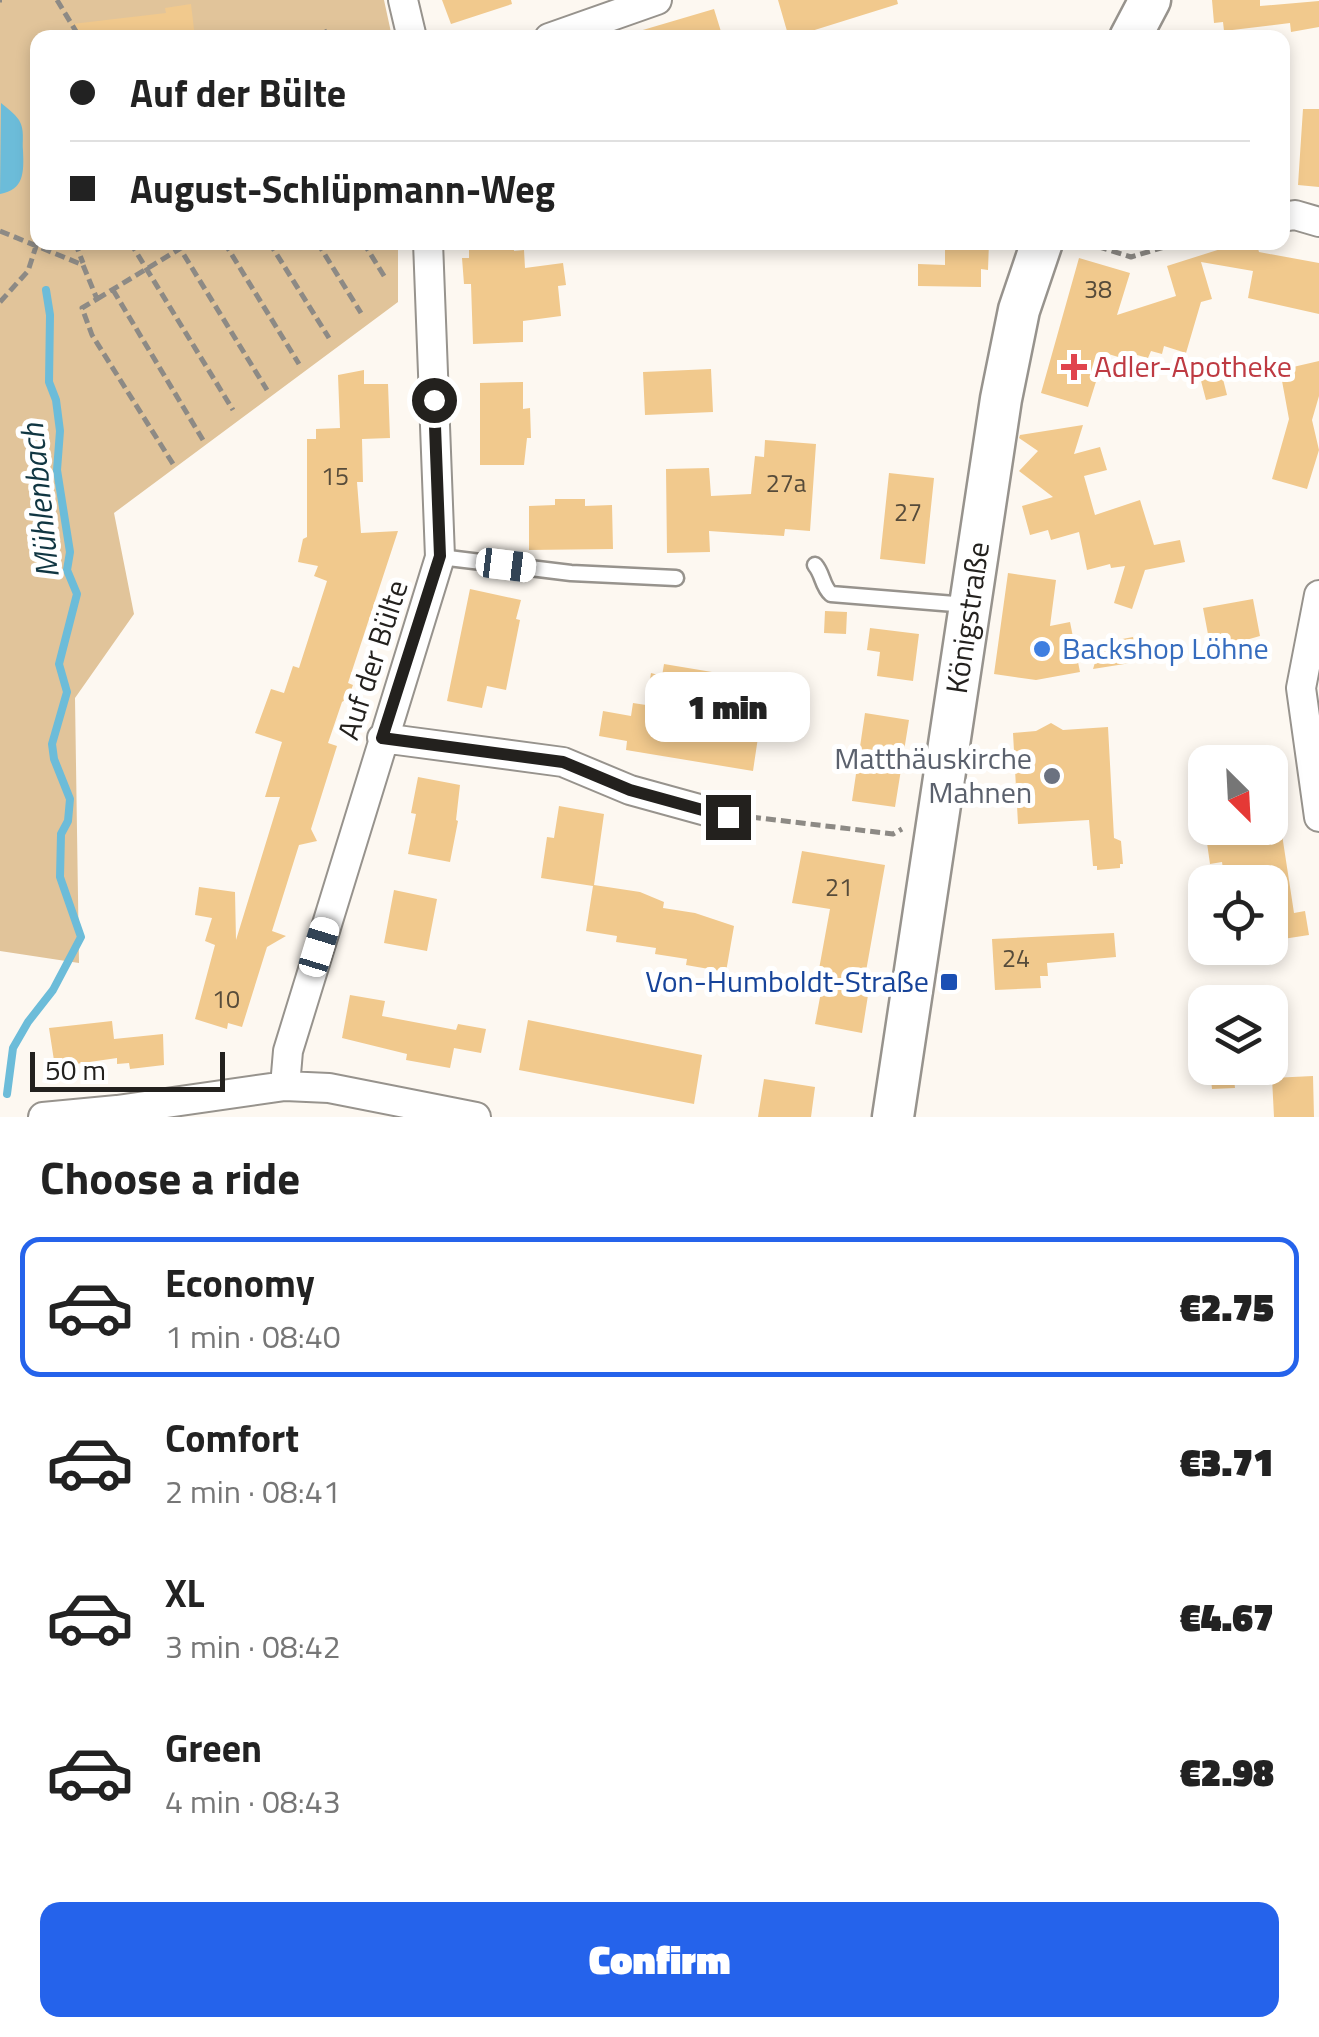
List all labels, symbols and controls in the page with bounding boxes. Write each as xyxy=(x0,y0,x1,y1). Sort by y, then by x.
text: Auf der Bülte xyxy=(130,64,346,122)
text: August-Schlüpmann-Weg xyxy=(130,160,555,218)
house number: 38 xyxy=(1084,270,1112,308)
place label: Adler-Apotheke xyxy=(1094,343,1292,389)
marker: Adler-Apotheke xyxy=(1063,356,1085,378)
route start xyxy=(412,378,457,423)
water label: Mühlenbach xyxy=(7,420,71,581)
house number: 15 xyxy=(321,457,349,495)
house number: 27a xyxy=(766,464,807,502)
house number: 27 xyxy=(894,493,922,531)
street label: Königstraße xyxy=(933,538,1001,696)
car xyxy=(474,546,538,584)
street label: Auf der Bülte xyxy=(325,574,419,745)
place label: Backshop Löhne xyxy=(1062,625,1269,671)
marker: Backshop Löhne xyxy=(1031,638,1053,660)
callout: 1 min xyxy=(646,672,810,742)
text: 1 min xyxy=(688,683,767,731)
place label: Matthäuskirche Mahnen xyxy=(834,735,1032,815)
north arrow xyxy=(1188,745,1288,845)
map controls xyxy=(1188,745,1288,1085)
marker: Matthäuskirche Mahnen xyxy=(1041,765,1063,787)
route end xyxy=(706,795,751,840)
button: locate xyxy=(1188,865,1288,965)
house number: 21 xyxy=(825,868,853,906)
car xyxy=(296,914,342,980)
house number: 24 xyxy=(1002,939,1030,977)
place label: Von-Humboldt-Straße xyxy=(645,958,929,1004)
marker: Von-Humboldt-Straße xyxy=(938,971,960,993)
house number: 10 xyxy=(212,980,240,1018)
button: layers xyxy=(1188,985,1288,1085)
scale bar xyxy=(30,1047,225,1092)
text: 50 m xyxy=(45,1048,106,1091)
text: Choose a ride xyxy=(40,1143,300,1211)
text: Economy xyxy=(165,1254,315,1312)
icon: car xyxy=(45,1262,135,1352)
text: €2.75 xyxy=(1180,1278,1274,1336)
text: 1 min · 08:40 xyxy=(165,1312,341,1360)
text: Comfort xyxy=(165,1409,299,1467)
icon: car xyxy=(45,1417,135,1507)
text: €3.71 xyxy=(1180,1433,1274,1491)
text: 2 min · 08:41 xyxy=(165,1467,341,1515)
text: XL xyxy=(165,1564,205,1622)
icon: car xyxy=(45,1572,135,1662)
text: €4.67 xyxy=(1180,1588,1274,1646)
text: 3 min · 08:42 xyxy=(165,1622,341,1670)
text: Green xyxy=(165,1719,262,1777)
icon: car xyxy=(45,1727,135,1817)
text: €2.98 xyxy=(1180,1743,1274,1801)
text: 4 min · 08:43 xyxy=(165,1777,341,1825)
button: Confirm xyxy=(40,1902,1279,2017)

